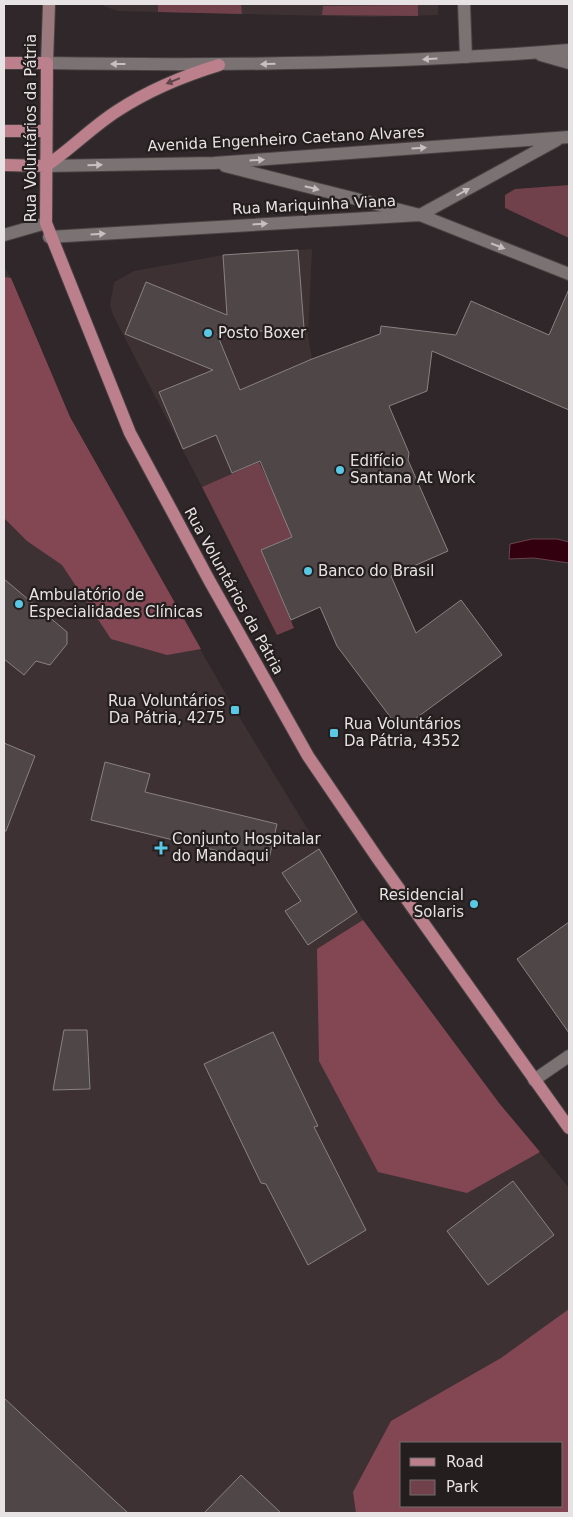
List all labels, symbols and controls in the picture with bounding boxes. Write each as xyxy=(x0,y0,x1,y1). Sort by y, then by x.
street label: Rua Voluntários da Pátria xyxy=(22,34,40,222)
one-way arrow xyxy=(422,56,438,64)
one-way arrow xyxy=(110,60,126,68)
one-way arrow xyxy=(260,60,276,68)
one-way arrow xyxy=(166,78,180,86)
street label: Avenida Engenheiro Caetano Alvares xyxy=(147,123,425,155)
one-way arrow xyxy=(411,144,427,152)
one-way arrow xyxy=(249,155,265,163)
one-way arrow xyxy=(87,160,103,168)
one-way arrow xyxy=(305,184,320,192)
one-way arrow xyxy=(455,188,470,196)
street label: Rua Mariquinha Viana xyxy=(232,192,396,218)
one-way arrow xyxy=(252,220,268,228)
one-way arrow xyxy=(90,229,106,237)
one-way arrow xyxy=(491,242,505,250)
place label: Posto Boxer xyxy=(218,324,307,342)
marker: Posto Boxer xyxy=(202,327,214,339)
place label: Edifício Santana At Work xyxy=(350,452,476,487)
marker: Edifício Santana At Work xyxy=(334,464,346,476)
street label: Rua Voluntários da Pátria xyxy=(180,504,288,678)
place label: Banco do Brasil xyxy=(318,562,434,580)
marker: Banco do Brasil xyxy=(302,565,314,577)
place label: Ambulatório de Especialidades Clínicas xyxy=(29,586,203,621)
marker: Ambulatório de Especialidades Clínicas xyxy=(13,598,25,610)
place label: Rua Voluntários Da Pátria, 4275 xyxy=(108,692,225,727)
marker: Rua Voluntários Da Pátria, 4275 xyxy=(229,704,241,716)
place label: Rua Voluntários Da Pátria, 4352 xyxy=(344,715,461,750)
marker: Rua Voluntários Da Pátria, 4352 xyxy=(328,727,340,739)
place label: Conjunto Hospitalar do Mandaqui xyxy=(172,830,322,865)
marker: Conjunto Hospitalar do Mandaqui xyxy=(154,841,168,855)
place label: Residencial Solaris xyxy=(379,886,464,921)
marker: Residencial Solaris xyxy=(468,898,480,910)
legend xyxy=(400,1442,563,1507)
text: Road xyxy=(446,1453,484,1471)
text: Park xyxy=(446,1478,479,1496)

